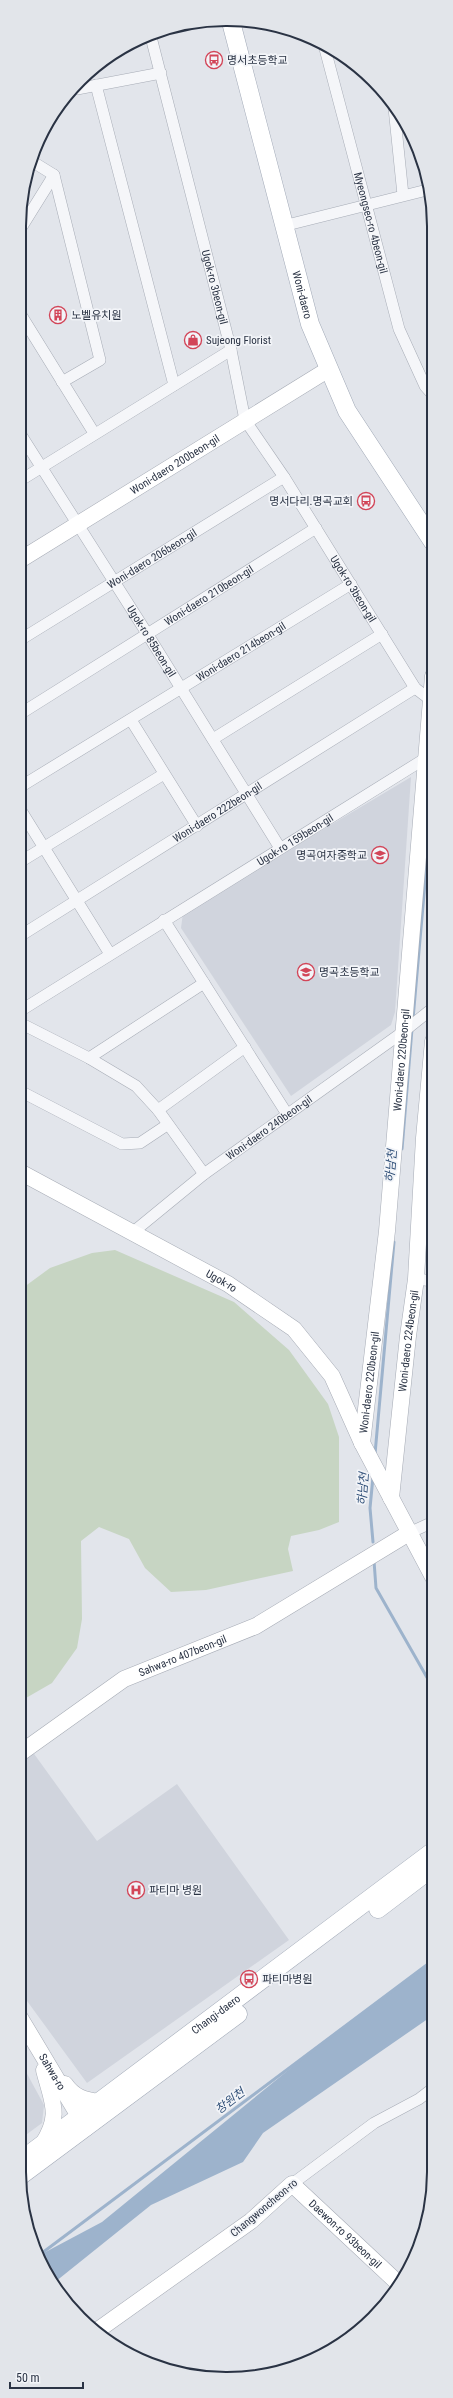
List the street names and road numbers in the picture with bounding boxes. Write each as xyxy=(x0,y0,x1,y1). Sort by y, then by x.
street label: Myeongseo-ro 4beon-gil xyxy=(351,171,391,275)
street label: Ugok-ro 3beon-gil xyxy=(199,248,231,326)
street label: Woni-daero xyxy=(290,269,315,321)
street label: Woni-daero 200beon-gil xyxy=(128,432,222,497)
street label: Woni-daero 206beon-gil xyxy=(105,526,199,591)
street label: Ugok-ro 3beon-gil xyxy=(328,553,379,625)
street label: Woni-daero 210beon-gil xyxy=(162,563,256,628)
street label: Ugok-ro 85beon-gil xyxy=(124,603,179,679)
street label: Woni-daero 214beon-gil xyxy=(194,619,288,684)
street label: Woni-daero 222beon-gil xyxy=(170,779,264,845)
street label: Ugok-ro 159beon-gil xyxy=(255,811,335,868)
street label: Woni-daero 220beon-gil xyxy=(390,1008,412,1112)
street label: Woni-daero 240beon-gil xyxy=(224,1093,315,1163)
street label: Ugok-ro xyxy=(204,1267,240,1295)
street label: Woni-daero 224beon-gil xyxy=(396,1289,421,1393)
street label: Woni-daero 220beon-gil xyxy=(357,1331,382,1434)
street label: Sahwa-ro 407beon-gil xyxy=(136,1632,228,1679)
street label: Changi-daero xyxy=(189,1992,243,2037)
street label: Sahwa-ro xyxy=(36,2051,69,2093)
street label: Changwoncheon-ro xyxy=(228,2176,301,2240)
street label: Daewon-ro 93beon-gil xyxy=(306,2197,384,2271)

